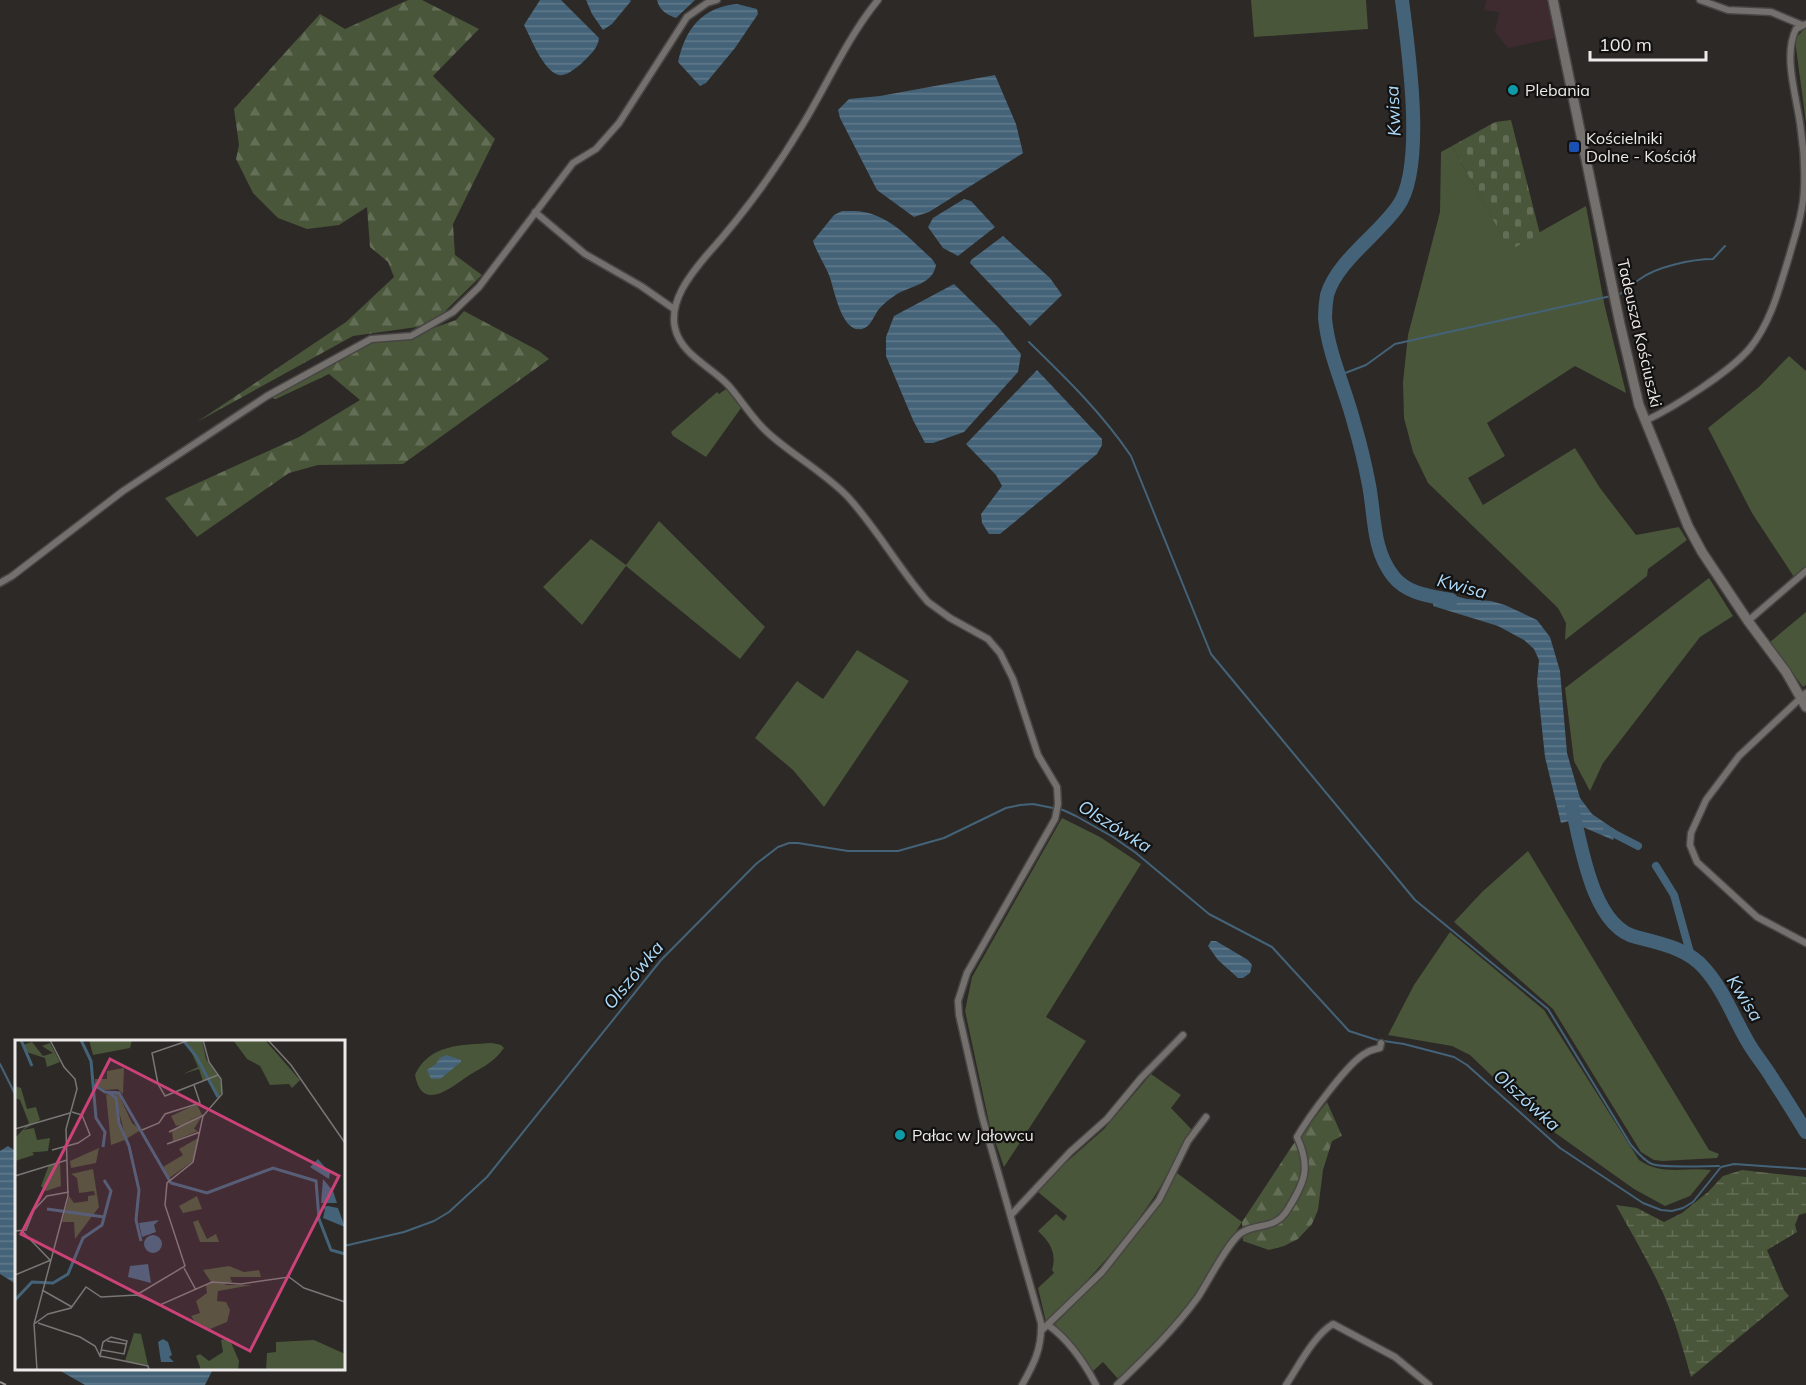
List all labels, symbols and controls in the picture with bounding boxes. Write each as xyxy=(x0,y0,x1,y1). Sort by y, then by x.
scale bar xyxy=(1590,24,1706,62)
text: 100 m xyxy=(1599,33,1652,56)
place label: Plebania xyxy=(1525,80,1590,100)
marker: Plebania xyxy=(1506,83,1520,97)
water label: Kwisa xyxy=(1380,85,1406,137)
place label: Kościelniki Dolne - Kościół xyxy=(1586,128,1697,166)
marker: Kościelniki Dolne - Kościół xyxy=(1567,140,1581,154)
street label: Tadeusza Kościuszki xyxy=(1613,257,1667,409)
water label: Kwisa xyxy=(1435,568,1490,604)
water label: Olszówka xyxy=(1074,795,1156,858)
water label: Olszówka xyxy=(598,936,668,1014)
water label: Kwisa xyxy=(1722,970,1768,1026)
inset map xyxy=(15,1040,345,1370)
water label: Olszówka xyxy=(1489,1064,1565,1136)
place label: Pałac w Jałowcu xyxy=(912,1125,1034,1145)
marker: Pałac w Jałowcu xyxy=(893,1128,907,1142)

